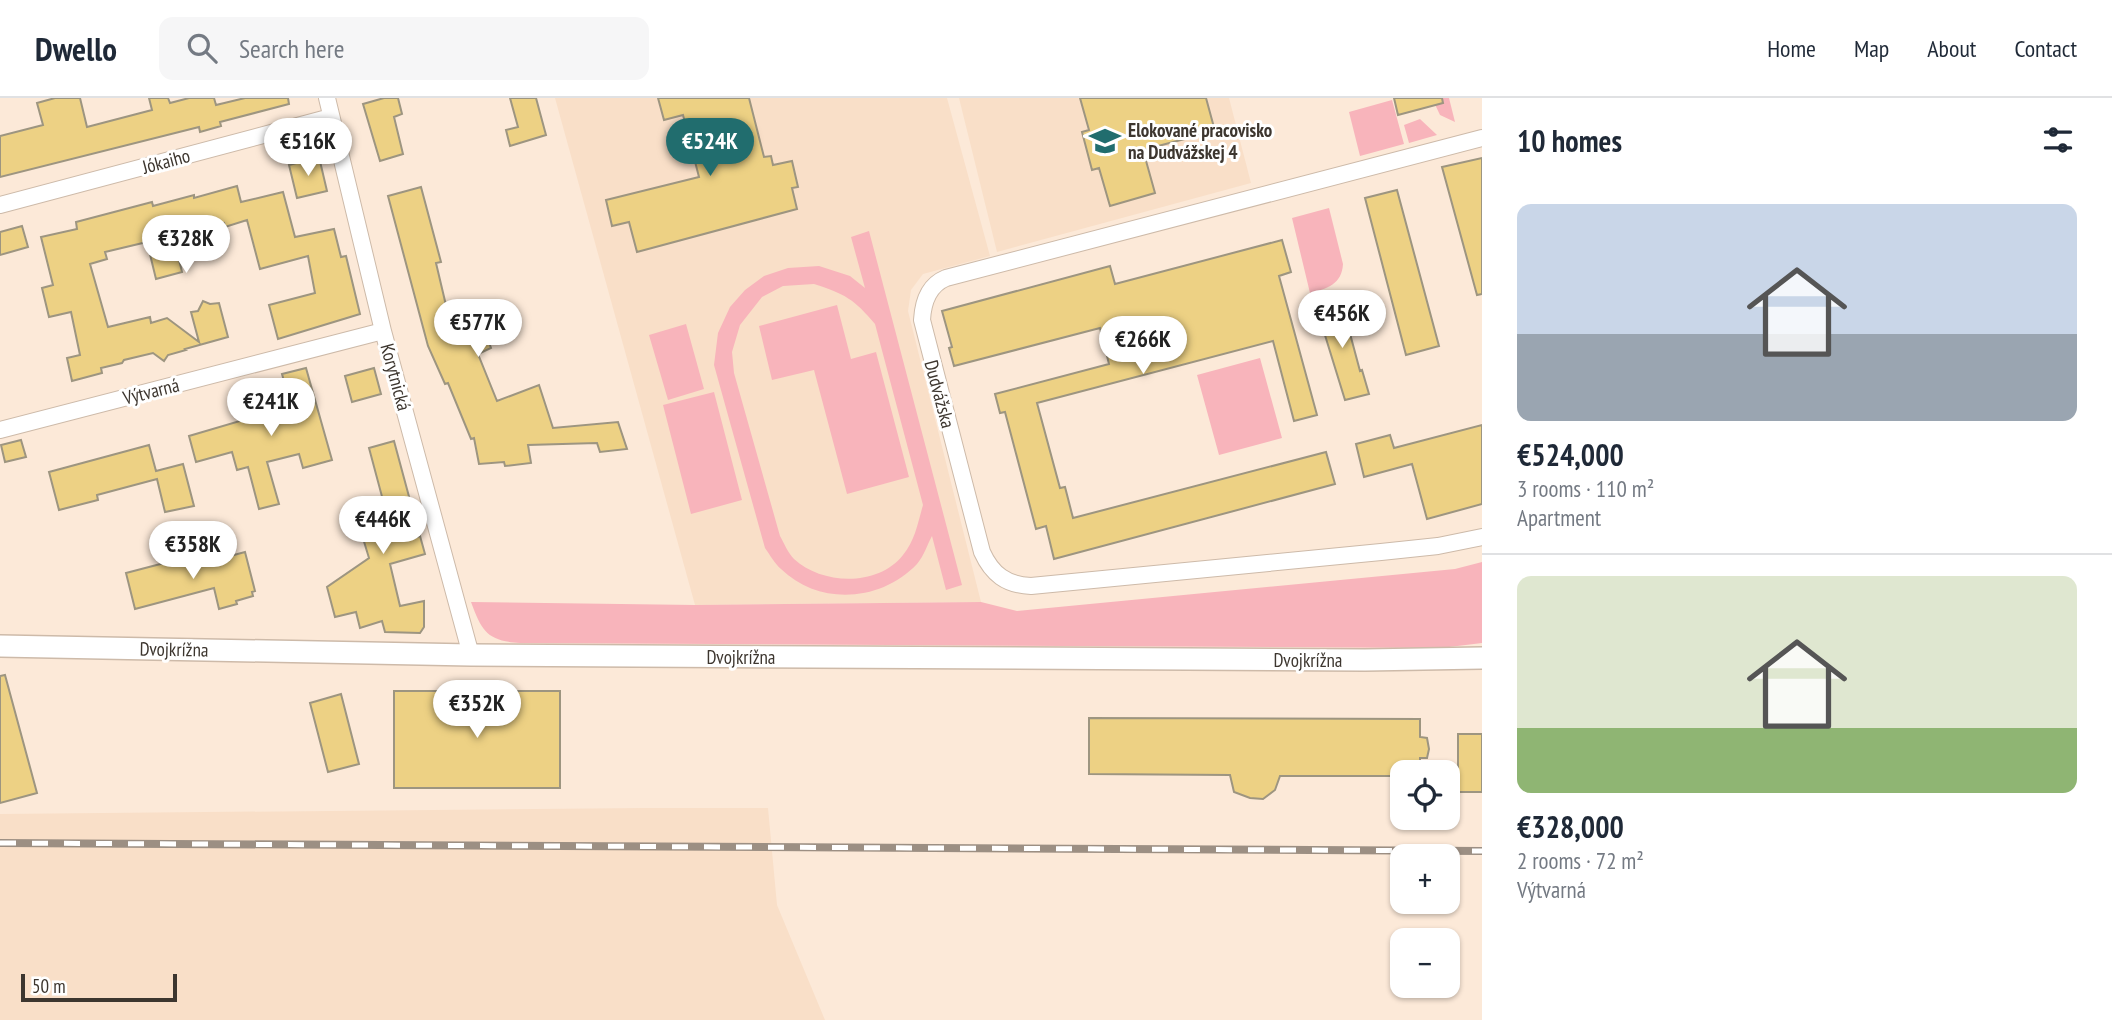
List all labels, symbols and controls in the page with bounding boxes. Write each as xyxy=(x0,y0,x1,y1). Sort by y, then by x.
search box xyxy=(159,17,649,80)
text: Dwello xyxy=(35,27,117,70)
icon: search xyxy=(183,29,221,67)
text: Search here xyxy=(239,32,345,65)
text: Home xyxy=(1767,33,1816,64)
text: Map xyxy=(1854,33,1889,64)
text: About xyxy=(1927,33,1976,64)
text: Contact xyxy=(2014,33,2077,64)
pin: €516K xyxy=(259,118,357,178)
pin: €524K xyxy=(661,118,759,178)
place label: Elokované pracovisko na Dudvážskej 4 xyxy=(1128,118,1272,164)
text: 10 homes xyxy=(1517,121,1622,160)
icon: filters xyxy=(2039,121,2077,159)
school or university icon: Elokované pracovisko na Dudvážskej 4 xyxy=(1088,124,1122,158)
text: €516K xyxy=(280,126,336,155)
text: €524K xyxy=(682,126,738,155)
street label: Jókaiho xyxy=(139,143,193,179)
pin: €328K xyxy=(137,216,235,275)
text: €328K xyxy=(158,223,214,252)
icon: home xyxy=(1734,249,1860,375)
pin: €456K xyxy=(1293,290,1391,350)
text: €456K xyxy=(1314,298,1370,327)
pin: €577K xyxy=(429,300,527,359)
text: €577K xyxy=(450,307,506,336)
pin: €266K xyxy=(1094,316,1192,376)
text: €266K xyxy=(1115,324,1171,353)
street label: Korytnická xyxy=(376,341,416,413)
street label: Dudvážska xyxy=(919,357,961,431)
street label: Výtvarná xyxy=(120,372,181,410)
pin: €241K xyxy=(222,378,320,438)
text: €241K xyxy=(243,386,299,415)
text: €524,000 xyxy=(1517,435,1624,474)
text: 3 rooms · 110 m² xyxy=(1517,474,1654,503)
pin: €446K xyxy=(334,496,432,556)
text: Apartment xyxy=(1517,503,1601,532)
text: €446K xyxy=(355,504,411,533)
pin: €358K xyxy=(144,522,242,581)
text: €358K xyxy=(165,529,221,558)
icon: home xyxy=(1734,621,1860,747)
street label: Dvojkrížna xyxy=(139,636,209,662)
street label: Dvojkrížna xyxy=(707,645,775,669)
street label: Dvojkrížna xyxy=(1274,648,1342,672)
pin: €352K xyxy=(428,680,526,740)
text: €352K xyxy=(449,688,505,717)
map controls xyxy=(1390,760,1460,998)
button: locate xyxy=(1390,760,1460,830)
text: €328,000 xyxy=(1517,807,1624,846)
button: + xyxy=(1390,844,1460,914)
text: 2 rooms · 72 m² xyxy=(1517,846,1644,875)
text: Výtvarná xyxy=(1517,875,1586,904)
button: − xyxy=(1390,928,1460,998)
scale bar xyxy=(21,971,177,1003)
text: 50 m xyxy=(32,974,66,998)

